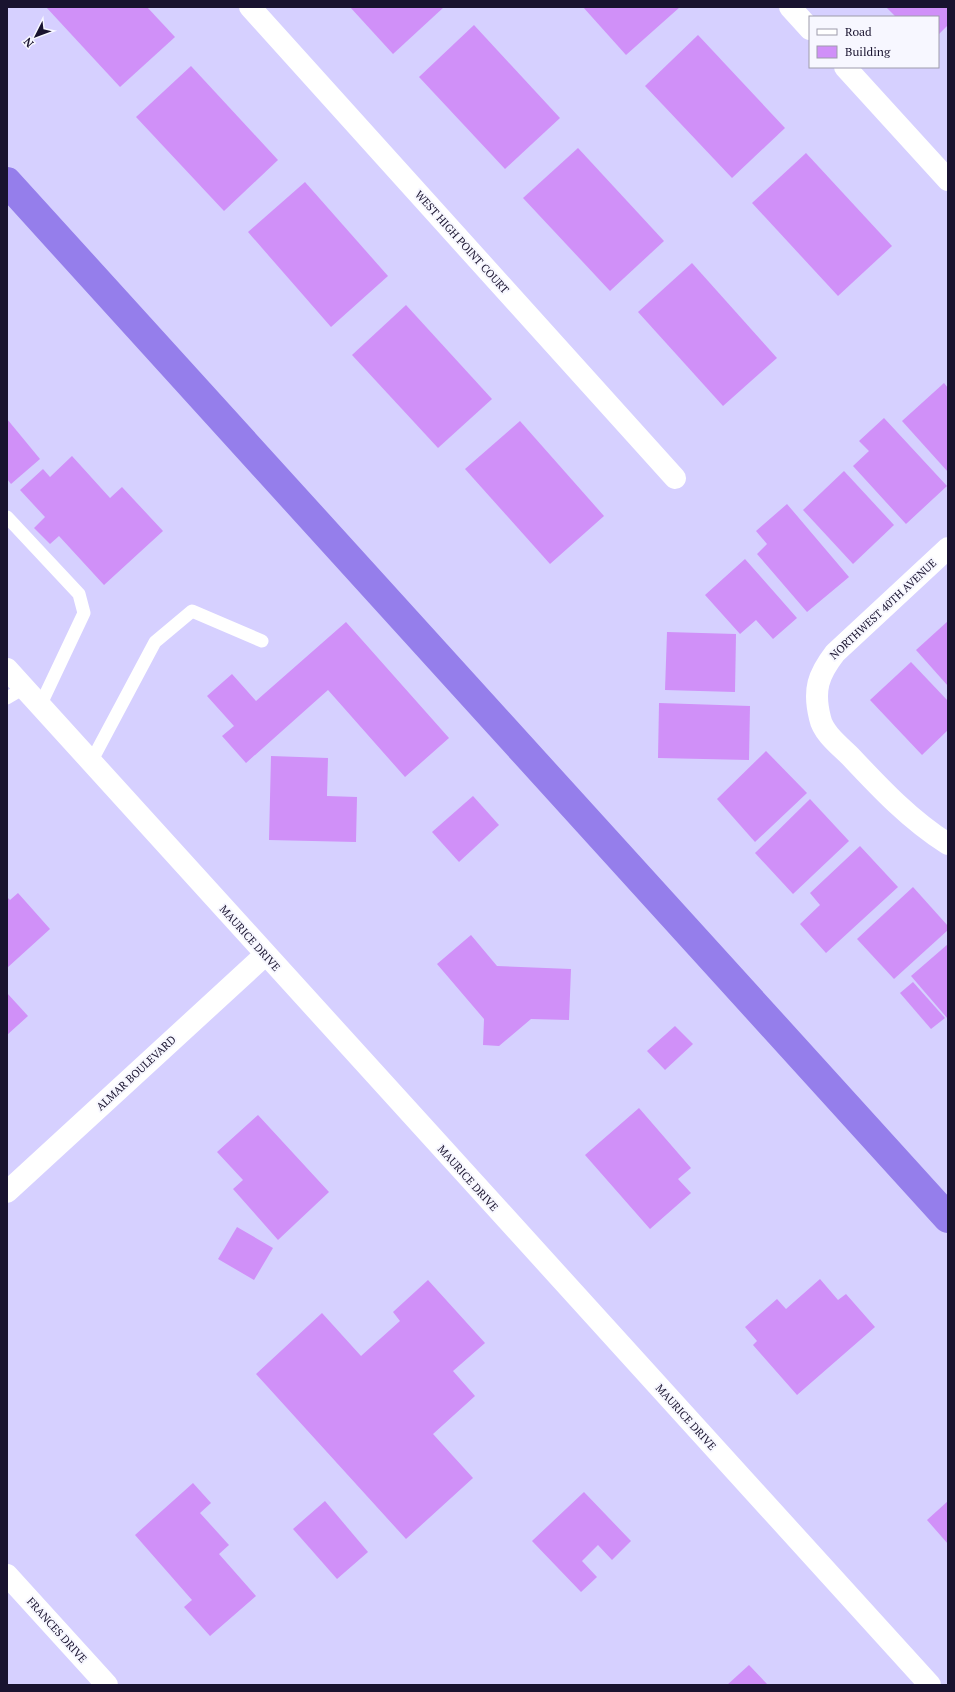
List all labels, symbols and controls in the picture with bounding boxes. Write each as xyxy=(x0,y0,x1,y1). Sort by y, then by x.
north arrow xyxy=(16,16,56,56)
legend xyxy=(809,16,939,68)
text: Road xyxy=(845,24,872,39)
text: N xyxy=(20,34,37,50)
text: Building xyxy=(845,44,891,59)
street label: WEST HIGH POINT COURT xyxy=(412,188,512,297)
street label: NORTHWEST 40TH AVENUE xyxy=(827,556,939,662)
street label: MAURICE DRIVE xyxy=(217,902,283,974)
street label: ALMAR BOULEVARD xyxy=(93,1032,179,1113)
street label: MAURICE DRIVE xyxy=(435,1142,501,1214)
street label: MAURICE DRIVE xyxy=(653,1381,719,1453)
street label: FRANCES DRIVE xyxy=(24,1594,90,1666)

